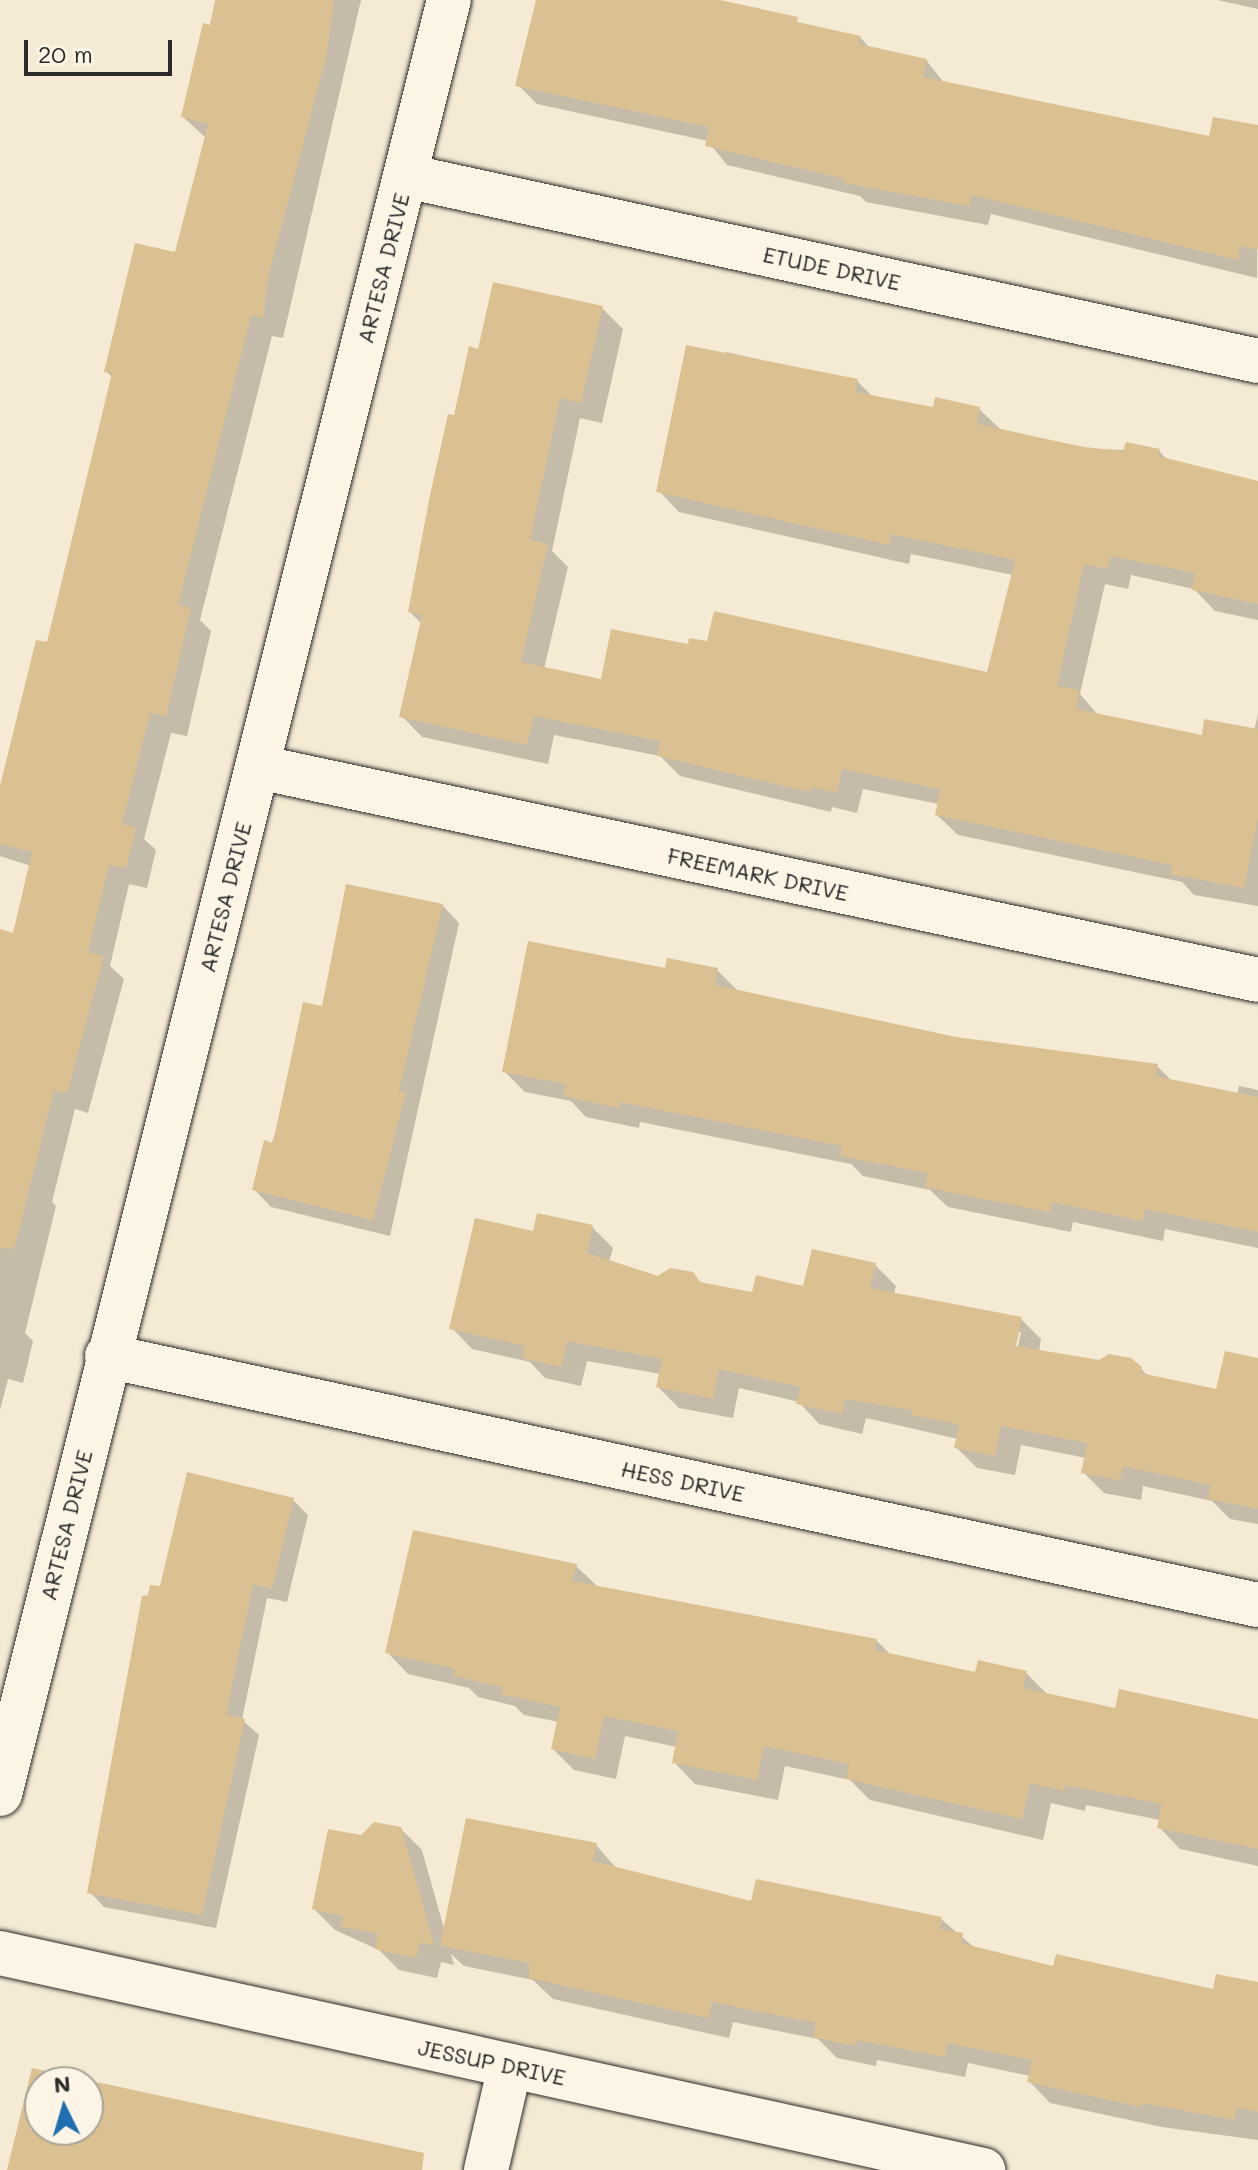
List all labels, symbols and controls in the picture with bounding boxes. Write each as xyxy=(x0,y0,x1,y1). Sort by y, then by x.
scale bar xyxy=(28,24,176,74)
text: 20 m xyxy=(38,38,93,69)
street label: ARTESA DRIVE xyxy=(352,190,414,346)
street label: ETUDE DRIVE xyxy=(761,241,903,295)
street label: ARTESA DRIVE xyxy=(194,819,256,975)
street label: FREEMARK DRIVE xyxy=(665,842,851,906)
street label: ARTESA DRIVE xyxy=(35,1447,97,1603)
street label: HESS DRIVE xyxy=(619,1455,747,1507)
street label: JESSUP DRIVE xyxy=(416,2033,568,2091)
north arrow xyxy=(24,2066,104,2146)
text: N xyxy=(52,2068,72,2099)

